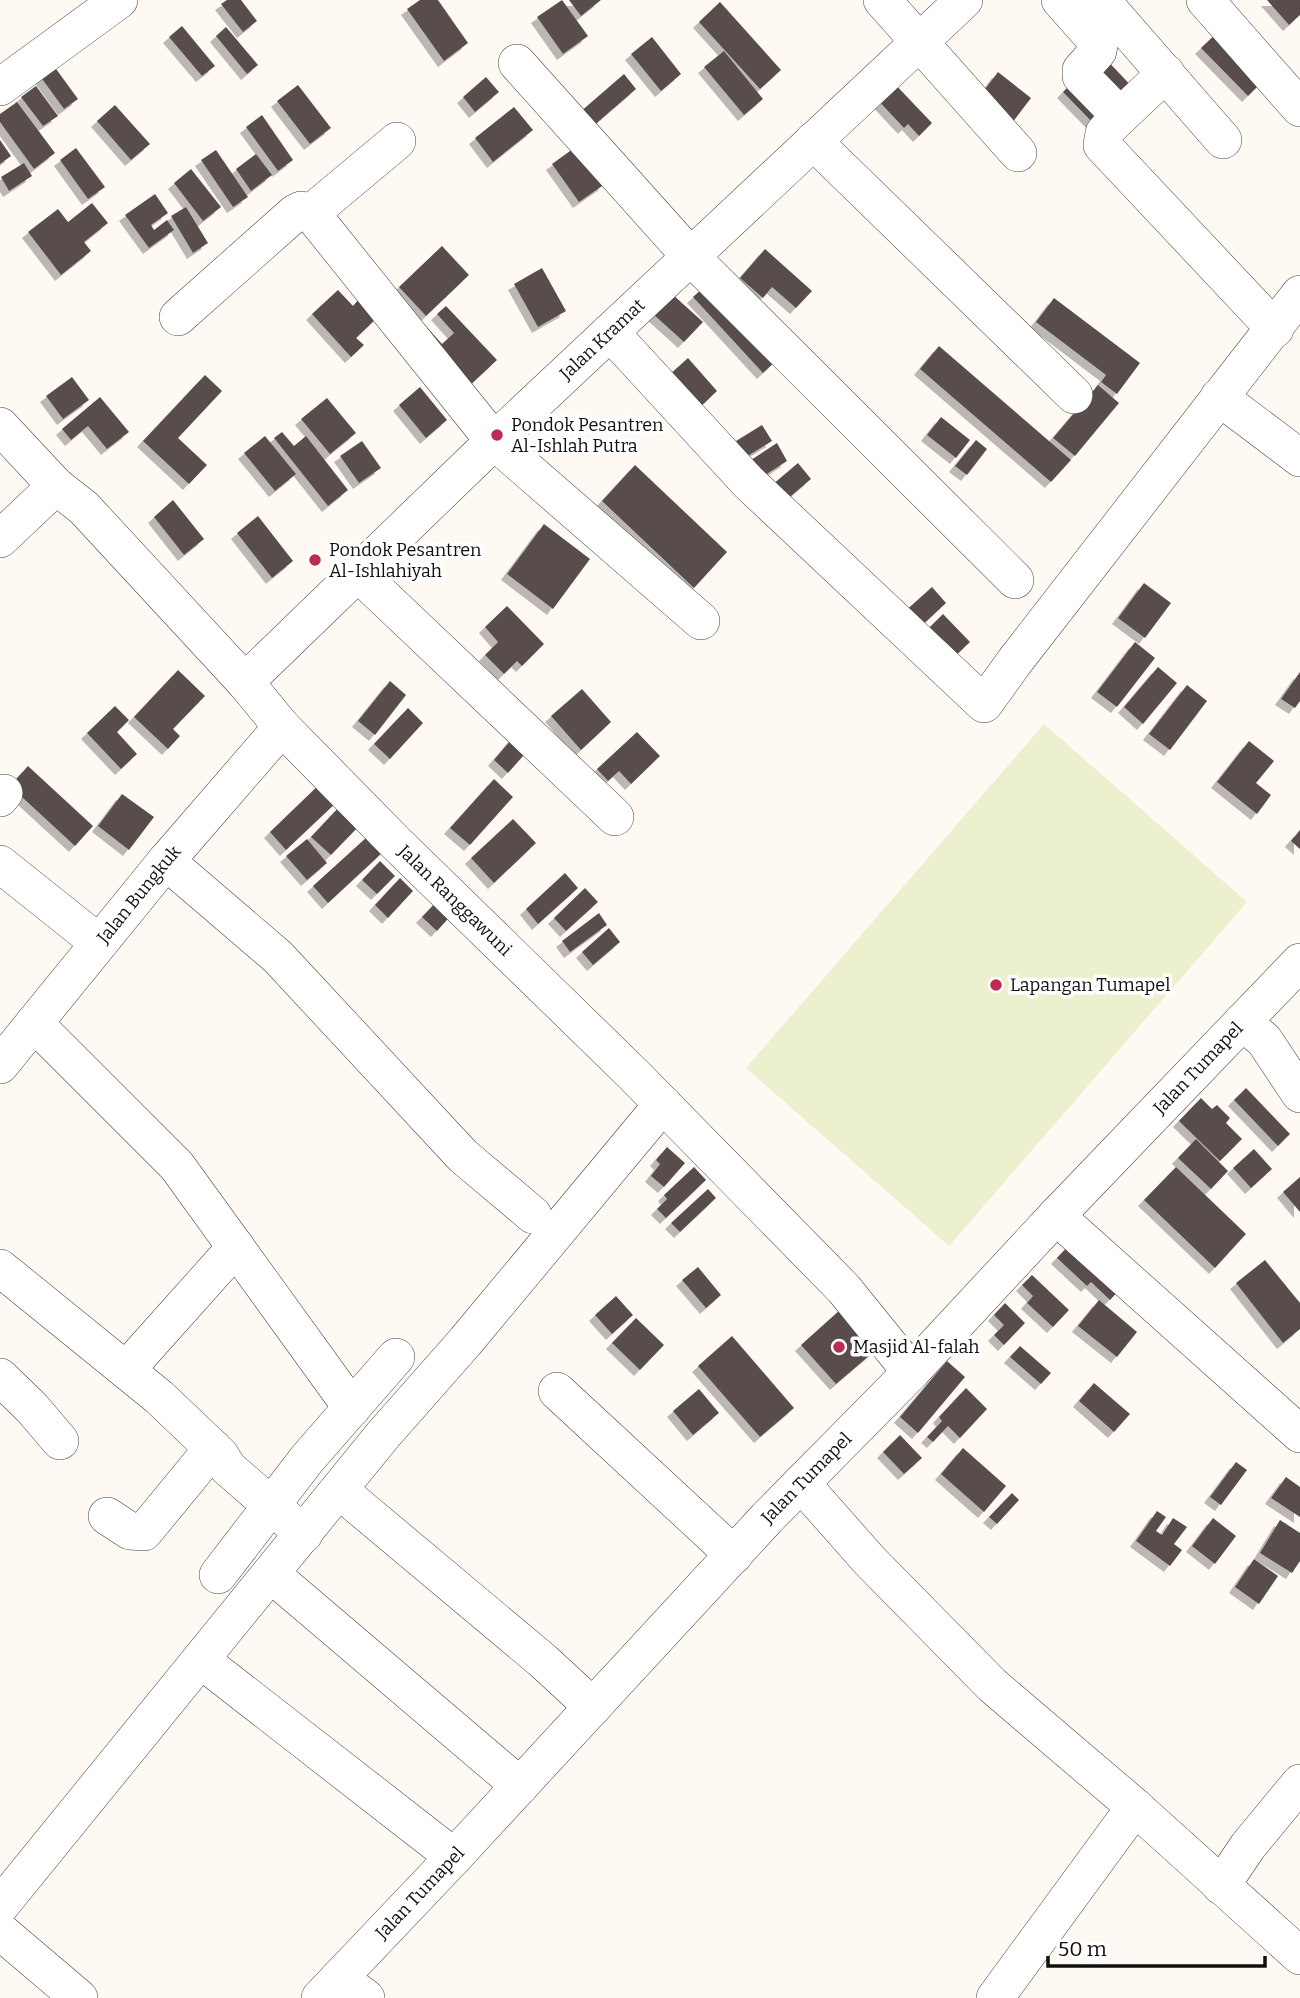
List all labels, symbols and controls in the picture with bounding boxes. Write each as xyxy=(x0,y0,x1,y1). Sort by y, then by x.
street label: Jalan Kramat xyxy=(554,294,650,385)
place label: Pondok Pesantren Al-Ishlah Putra xyxy=(511,414,664,457)
marker: Pondok Pesantren Al-Ishlah Putra xyxy=(489,427,505,443)
place label: Pondok Pesantren Al-Ishlahiyah xyxy=(329,539,482,582)
marker: Pondok Pesantren Al-Ishlahiyah xyxy=(307,552,323,568)
street label: Jalan Bungkuk xyxy=(92,840,186,949)
street label: Jalan Ranggawuni xyxy=(393,840,516,961)
place label: Lapangan Tumapel xyxy=(1010,974,1170,996)
marker: Lapangan Tumapel xyxy=(988,977,1004,993)
street label: Jalan Tumapel xyxy=(1148,1017,1247,1120)
place label: Masjid Al-falah xyxy=(853,1336,980,1358)
marker: Masjid Al-falah xyxy=(831,1339,847,1355)
street label: Jalan Tumapel xyxy=(756,1428,856,1529)
street label: Jalan Tumapel xyxy=(370,1842,469,1944)
scale bar xyxy=(1048,1924,1265,1968)
text: 50 m xyxy=(1058,1936,1107,1962)

